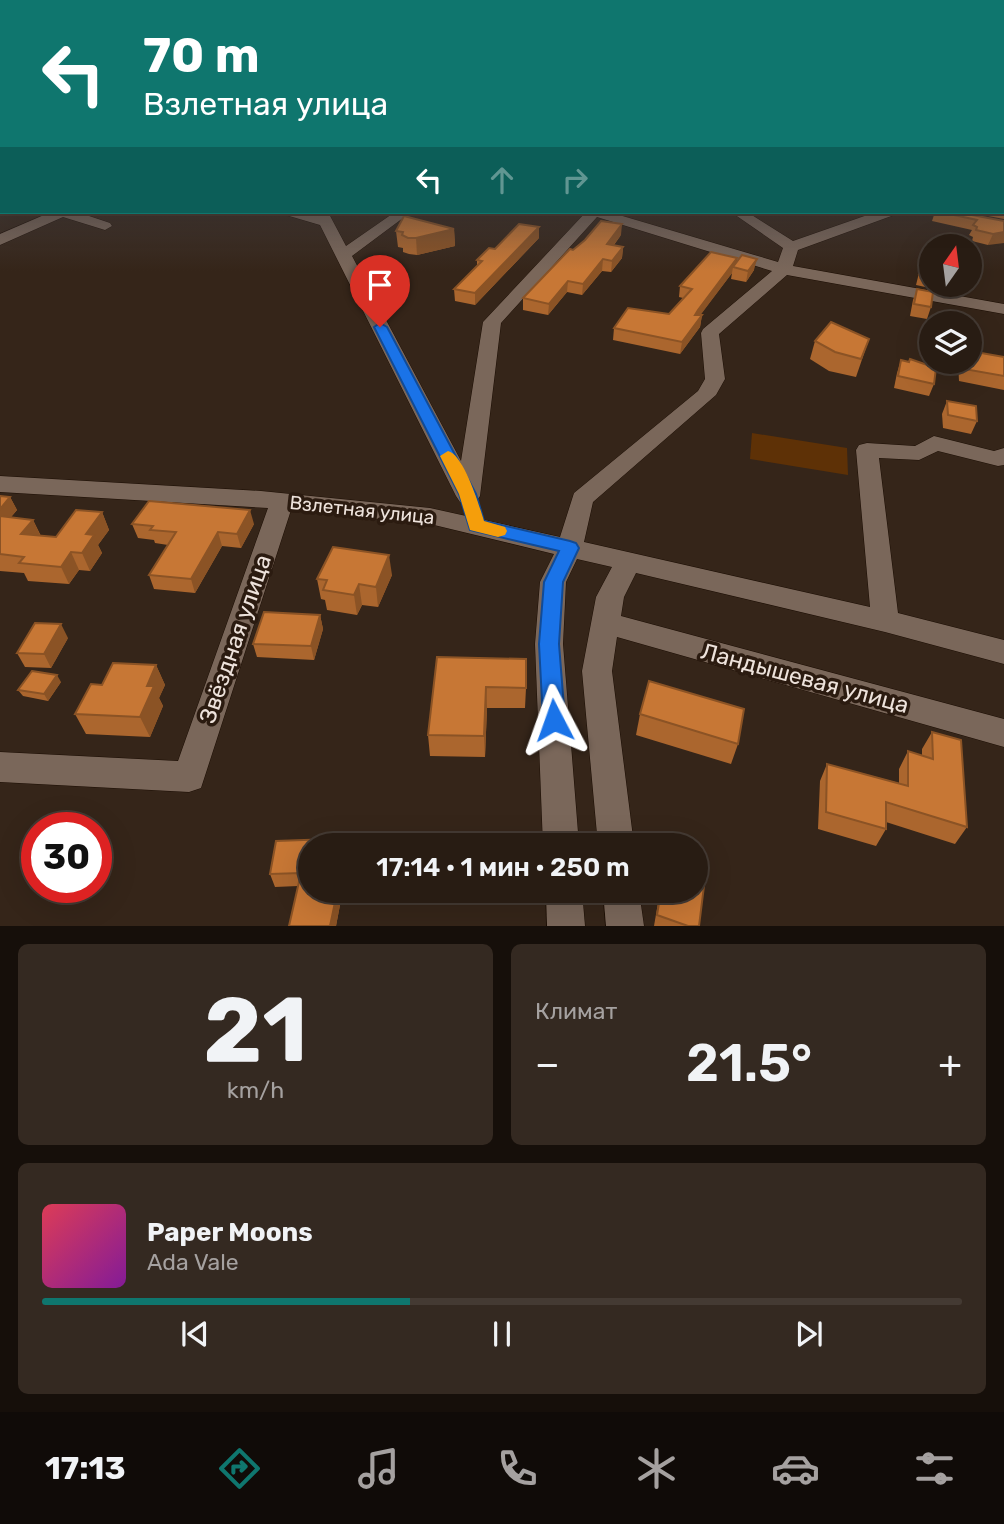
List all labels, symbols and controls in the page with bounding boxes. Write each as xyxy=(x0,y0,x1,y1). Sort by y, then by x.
text: 70 m xyxy=(143,26,260,84)
icon: left xyxy=(28,28,119,119)
text: Взлетная улица xyxy=(143,85,388,123)
icon: left xyxy=(410,161,448,199)
icon: ahead xyxy=(483,161,521,199)
icon: right xyxy=(556,161,594,199)
north arrow xyxy=(919,234,982,298)
map controls xyxy=(919,234,982,374)
pin xyxy=(350,255,410,327)
icon: arrive xyxy=(361,266,399,304)
button: layers xyxy=(919,311,982,374)
street label: Взлетная улица xyxy=(288,491,436,529)
street label: Звёздная улица xyxy=(193,551,277,727)
street label: Ландышевая улица xyxy=(698,637,912,719)
position arrow xyxy=(517,683,591,757)
speed limit sign: 30 xyxy=(21,812,112,903)
text: 17:14 · 1 мин · 250 m xyxy=(376,852,630,883)
text: 21 xyxy=(203,976,308,1084)
text: Климат xyxy=(535,997,617,1025)
text: 21.5° xyxy=(686,1032,812,1094)
text: − xyxy=(535,1041,560,1087)
text: + xyxy=(938,1041,962,1087)
text: km/h xyxy=(227,1076,284,1104)
text: Paper Moons xyxy=(147,1217,313,1248)
text: Ada Vale xyxy=(147,1248,239,1276)
icon: previous xyxy=(176,1315,214,1353)
icon: pause xyxy=(483,1315,521,1353)
icon: next xyxy=(790,1315,828,1353)
icon: directions xyxy=(215,1444,264,1493)
icon: music xyxy=(354,1444,403,1493)
icon: phone xyxy=(493,1444,542,1493)
icon: climate xyxy=(632,1444,681,1493)
icon: car xyxy=(771,1444,820,1493)
icon: filters xyxy=(910,1444,959,1493)
text: 17:13 xyxy=(45,1449,126,1487)

